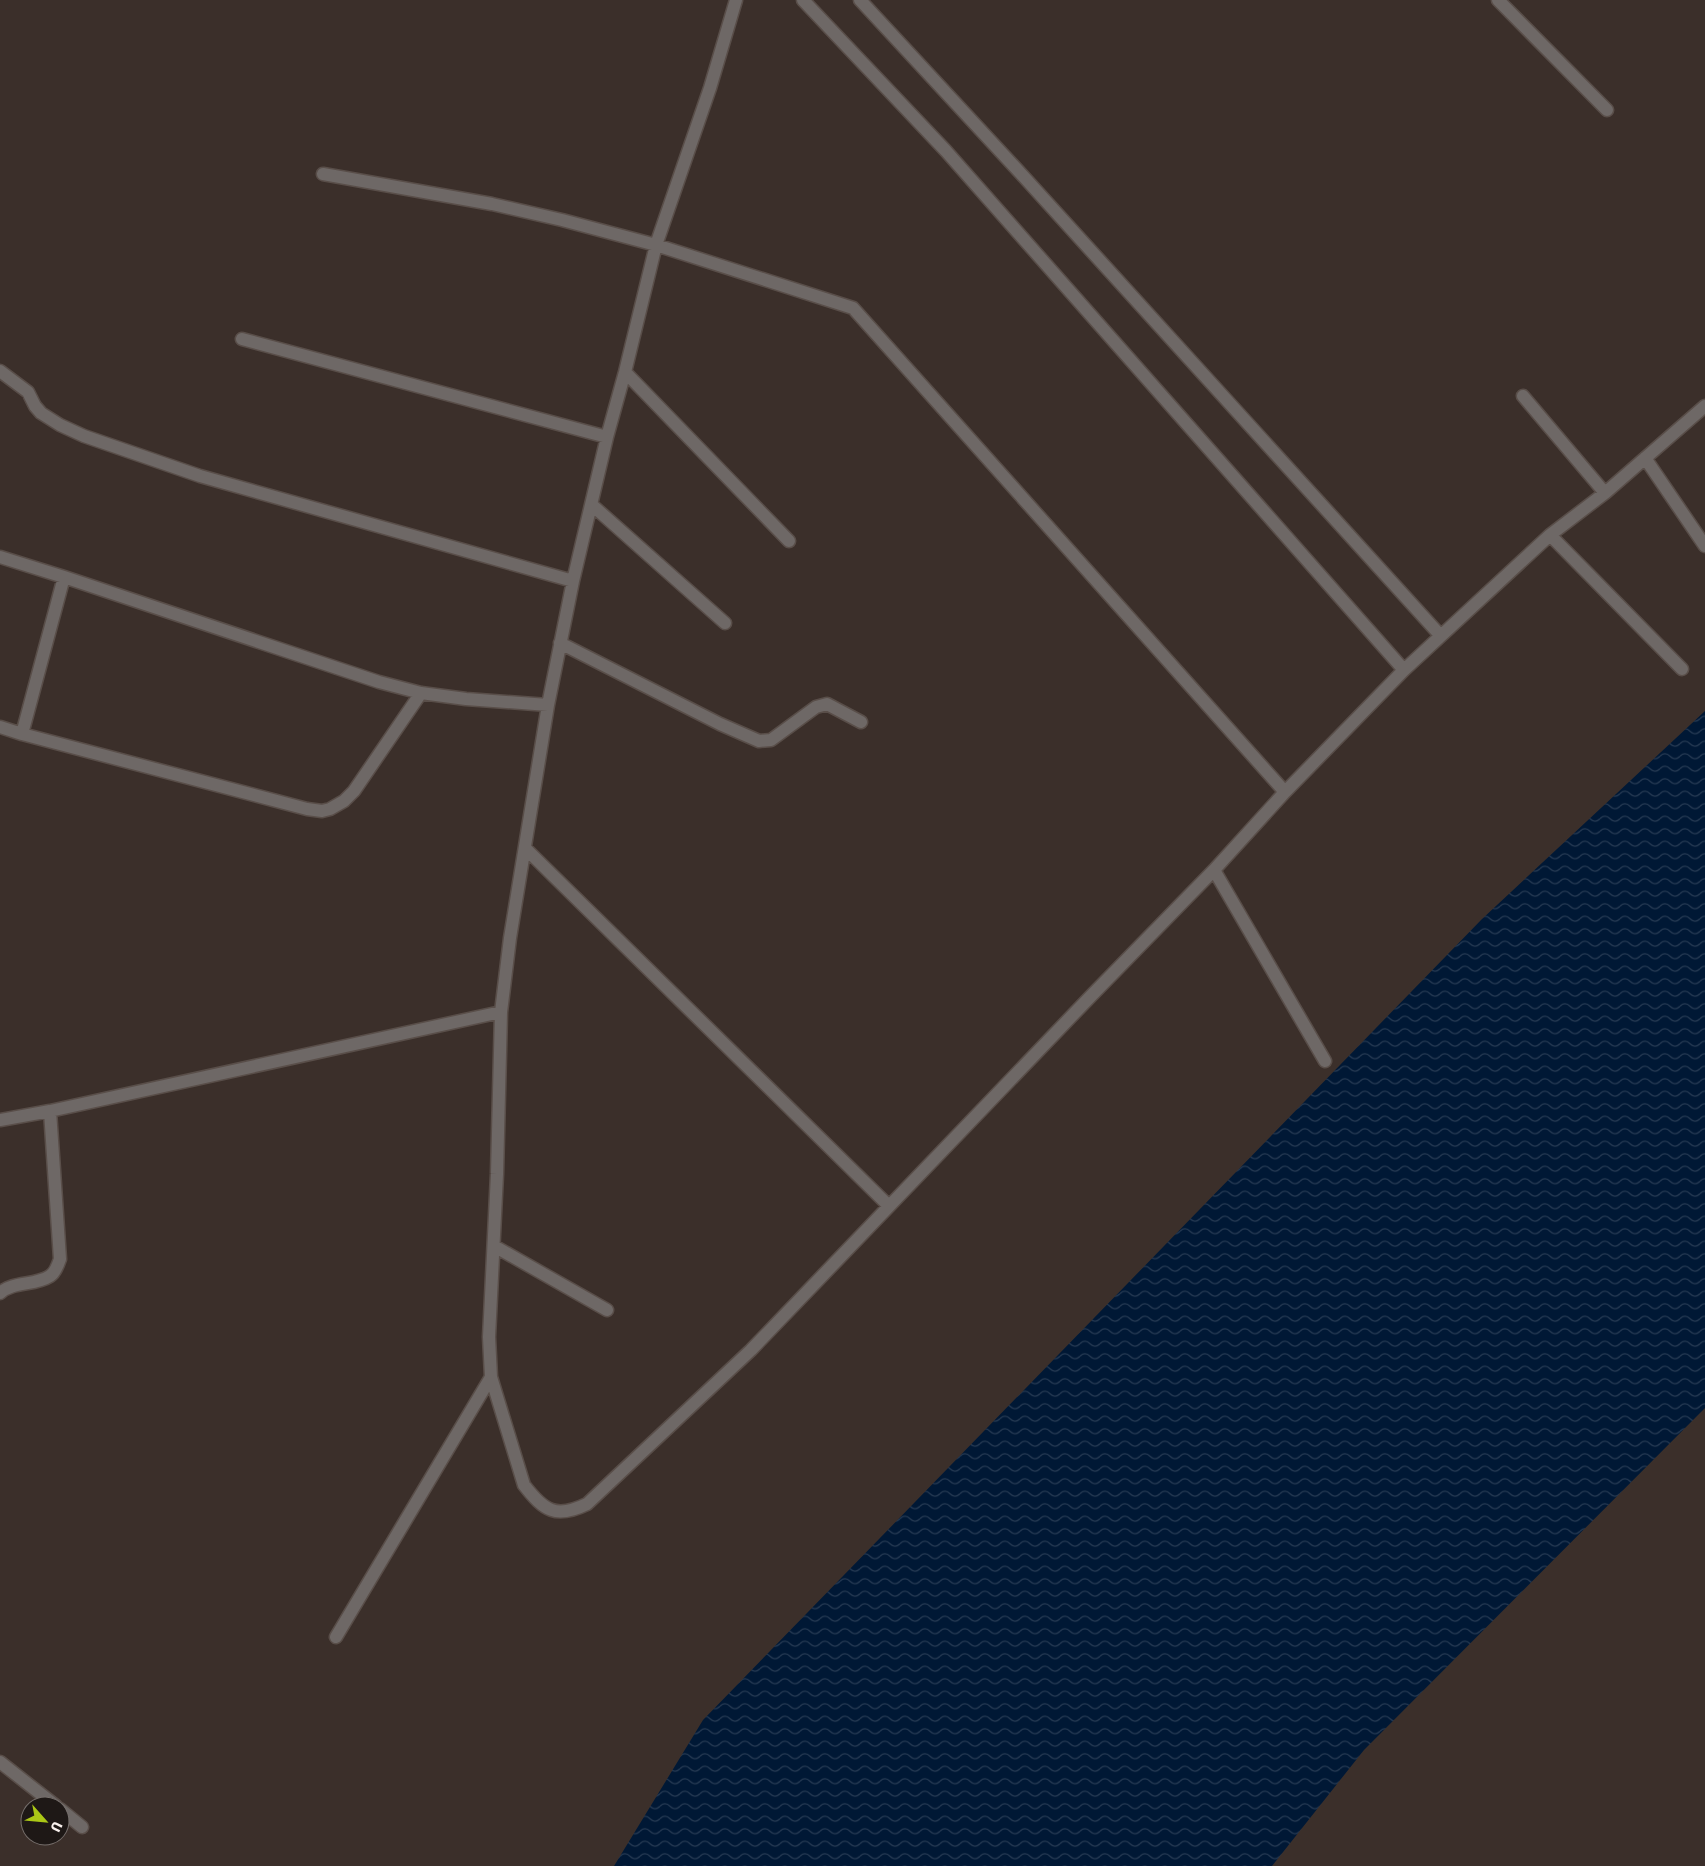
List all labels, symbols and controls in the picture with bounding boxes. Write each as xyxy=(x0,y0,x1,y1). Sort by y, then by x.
north arrow xyxy=(20,1796,70,1846)
text: U xyxy=(46,1819,66,1835)

